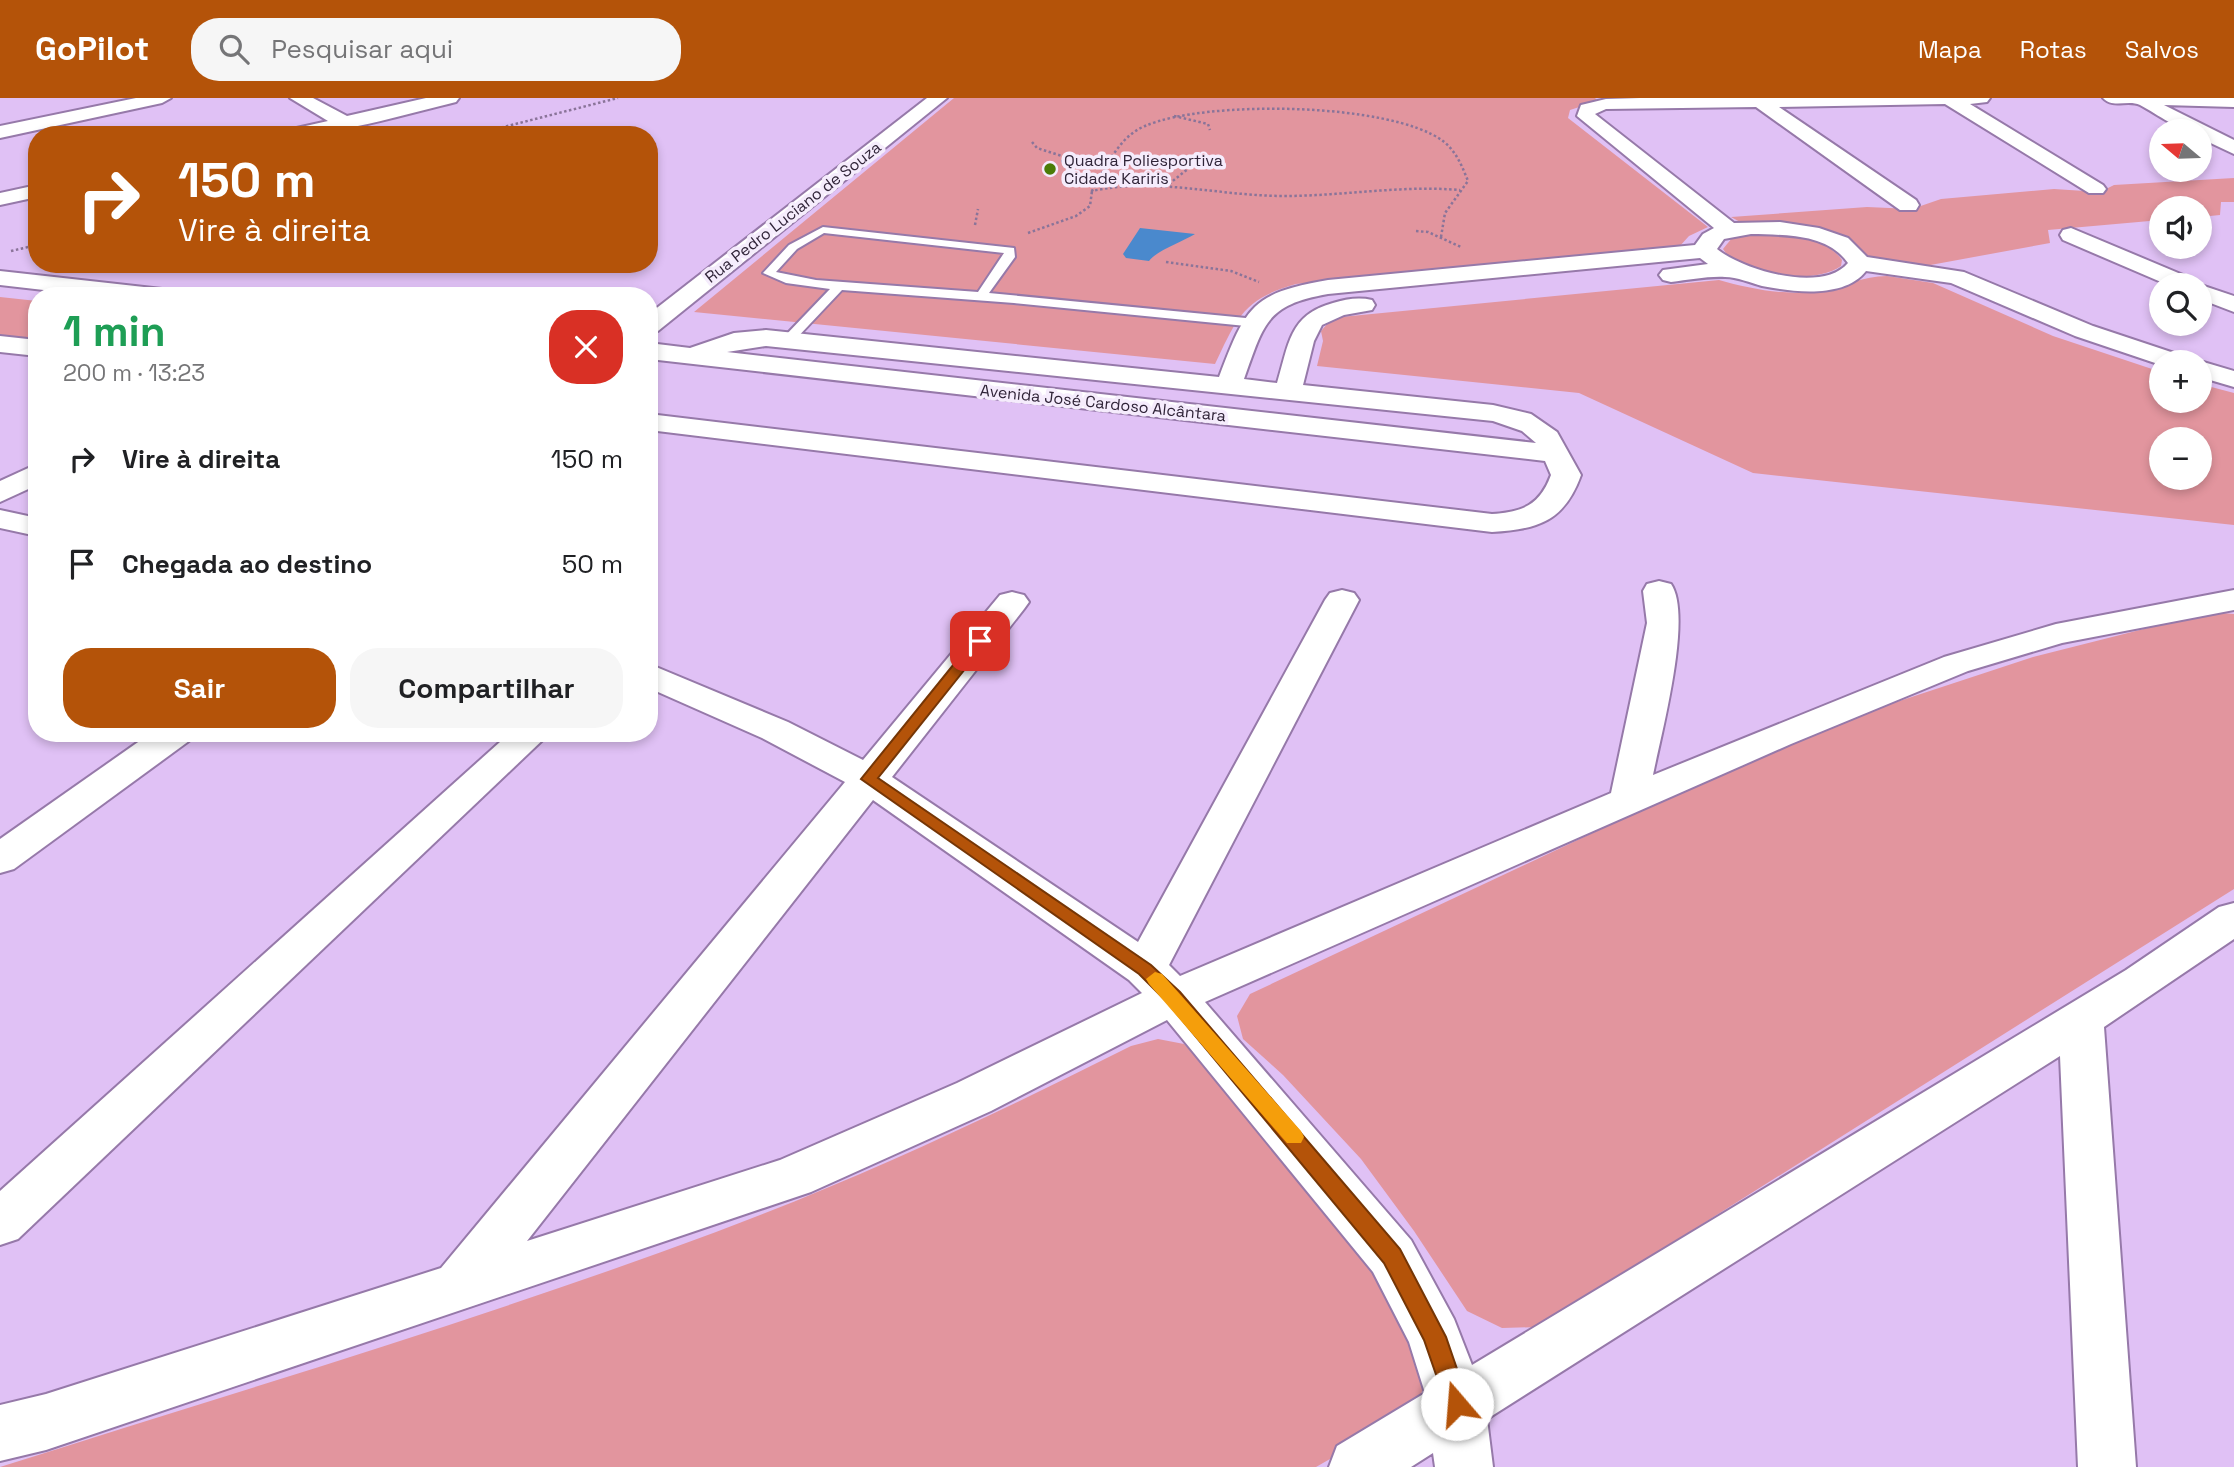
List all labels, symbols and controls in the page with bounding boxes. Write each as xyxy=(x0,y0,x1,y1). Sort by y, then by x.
search box xyxy=(191,18,681,81)
text: GoPilot xyxy=(35,28,149,70)
icon: search xyxy=(215,30,253,68)
text: Pesquisar aqui xyxy=(271,32,453,66)
text: Mapa xyxy=(1918,34,1982,65)
text: Rotas xyxy=(2020,34,2087,65)
text: Salvos xyxy=(2125,34,2199,65)
north arrow xyxy=(2149,119,2212,182)
map controls xyxy=(2149,119,2212,490)
street label: Rua Pedro Luciano de Souza xyxy=(701,137,885,287)
text: 150 m xyxy=(178,149,316,211)
place label: Quadra Poliesportiva Cidade Kariris xyxy=(1064,150,1223,189)
icon: right xyxy=(63,154,154,245)
marker: Quadra Poliesportiva Cidade Kariris xyxy=(1042,161,1058,177)
button: sound xyxy=(2149,196,2212,259)
text: Vire à direita xyxy=(178,210,371,250)
button: search xyxy=(2149,273,2212,336)
text: 1 min xyxy=(63,305,166,358)
button: close xyxy=(549,310,623,384)
button: + xyxy=(2149,350,2212,413)
text: 200 m · 13:23 xyxy=(63,358,205,388)
street label: Avenida José Cardoso Alcântara xyxy=(979,380,1227,426)
button: − xyxy=(2149,427,2212,490)
icon: right xyxy=(63,440,101,478)
text: Vire à direita xyxy=(122,442,280,476)
text: 150 m xyxy=(551,442,623,476)
icon: arrive xyxy=(63,545,101,583)
text: Chegada ao destino xyxy=(122,547,372,581)
text: 50 m xyxy=(562,547,623,581)
pin xyxy=(950,611,1010,671)
icon: arrive xyxy=(961,622,999,660)
button: Sair xyxy=(63,648,336,728)
button: Compartilhar xyxy=(350,648,623,728)
position arrow xyxy=(1420,1367,1494,1441)

